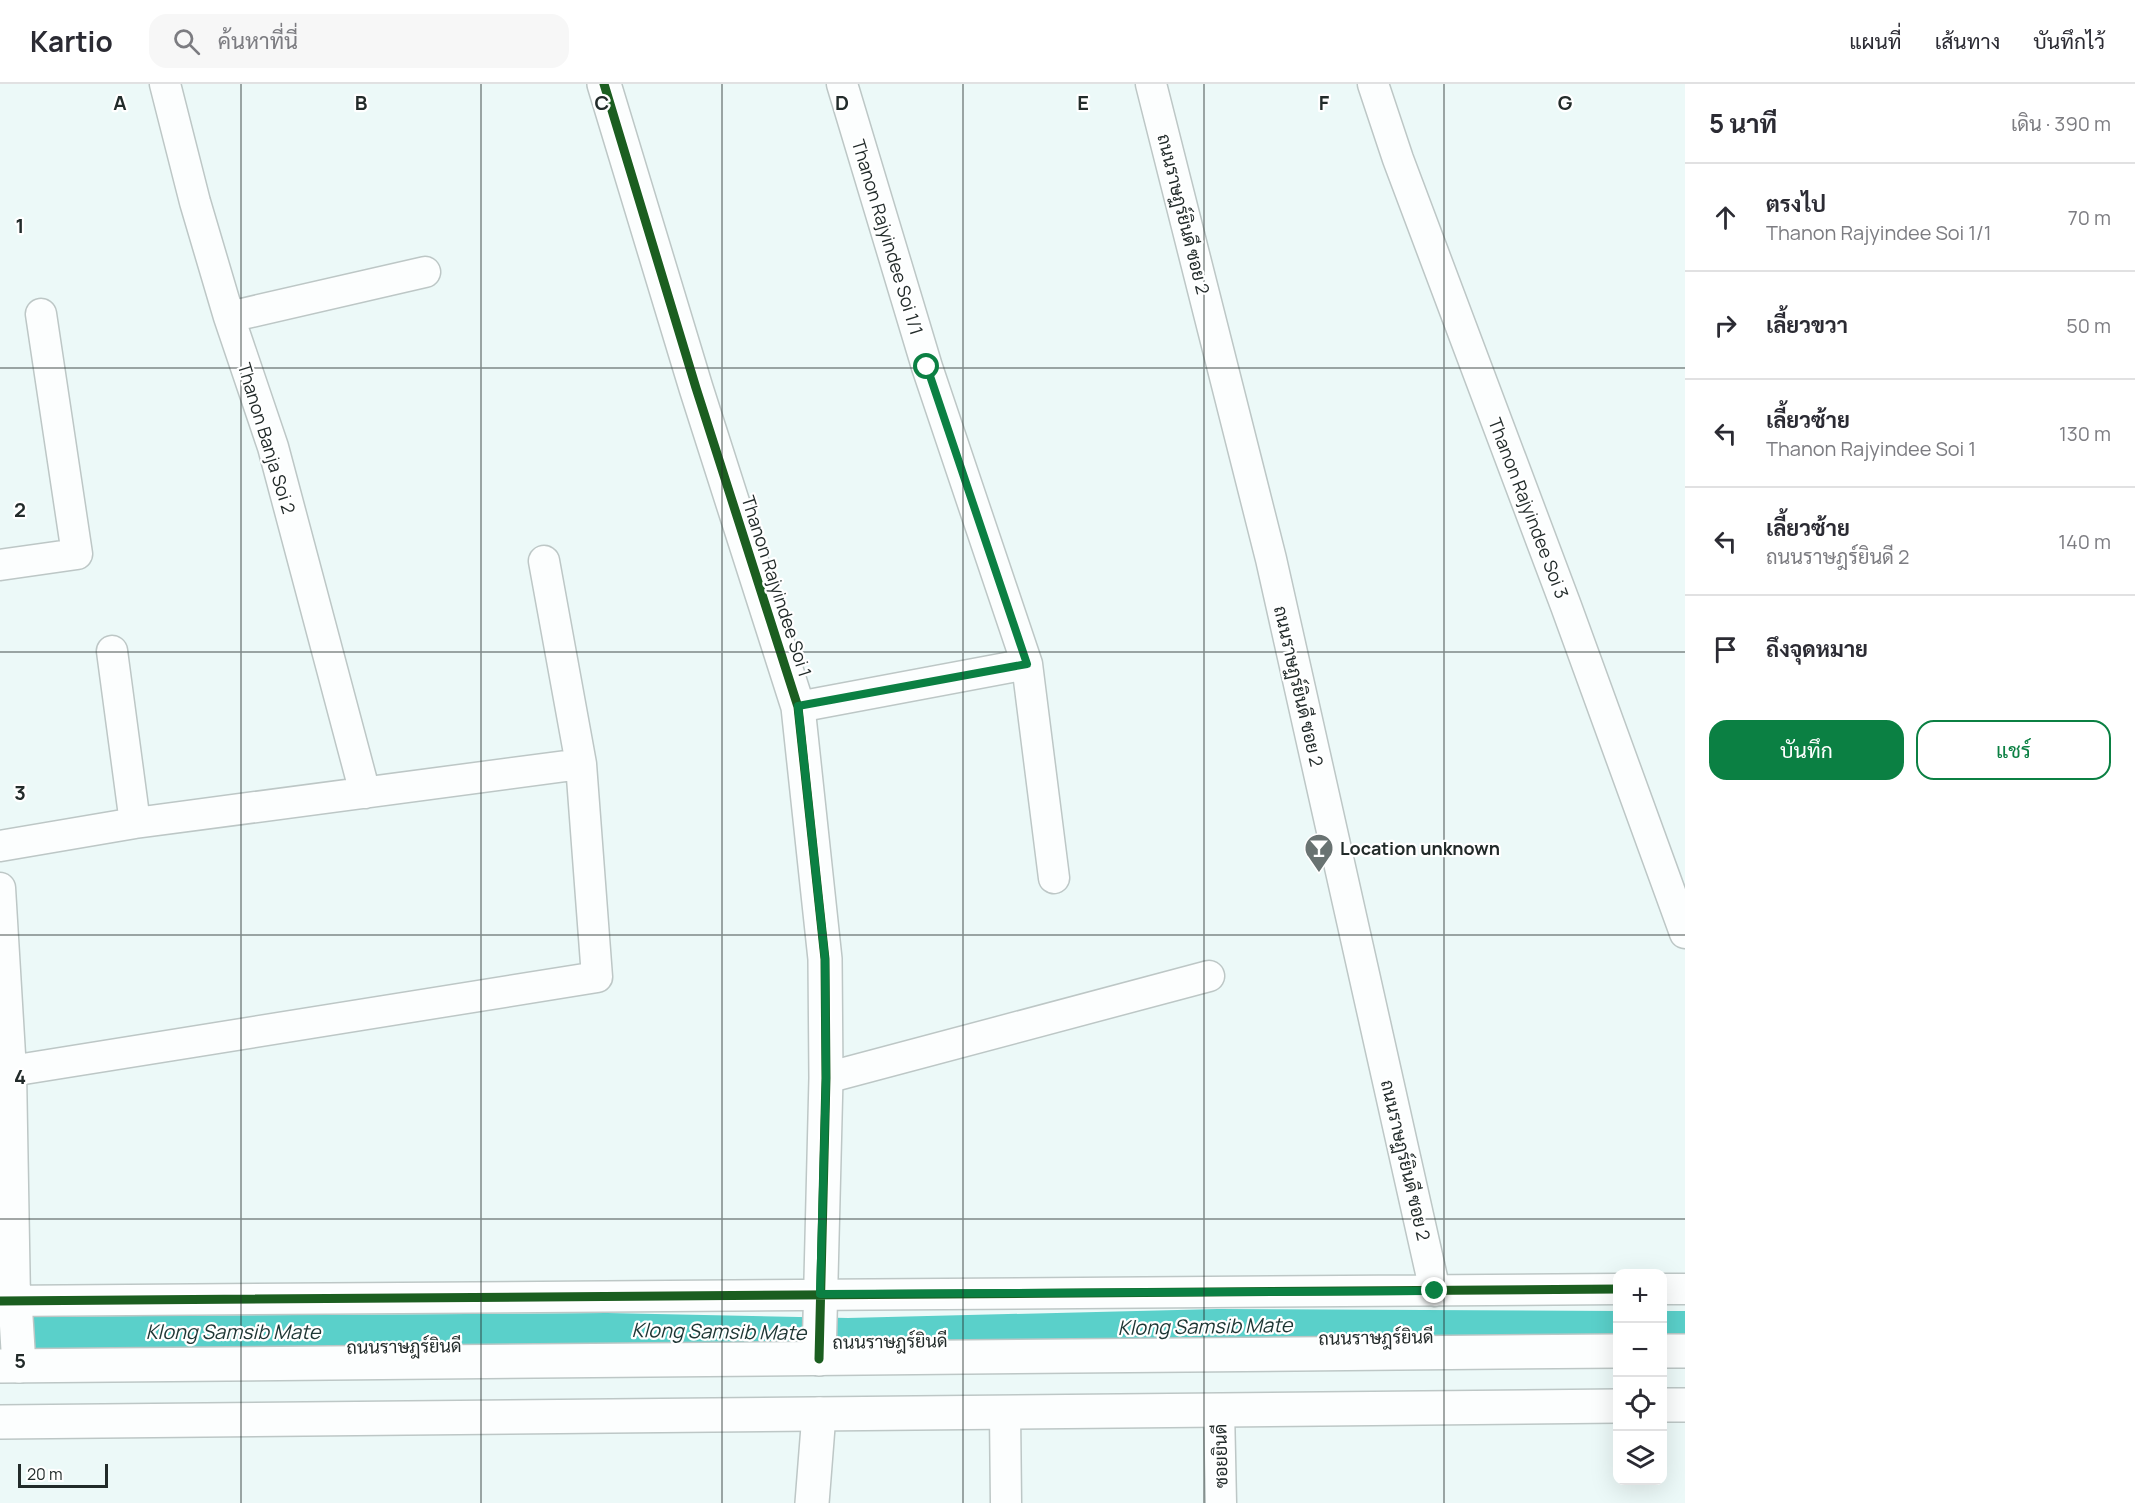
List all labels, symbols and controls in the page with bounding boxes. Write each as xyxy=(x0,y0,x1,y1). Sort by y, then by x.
search box xyxy=(149,14,569,68)
text: Kartio xyxy=(30,22,113,60)
icon: search xyxy=(170,25,203,58)
text: ค้นหาที่นี่ xyxy=(218,26,298,56)
text: แผนที่ xyxy=(1849,27,1902,55)
text: เส้นทาง xyxy=(1935,27,2000,55)
text: บันทึกไว้ xyxy=(2033,27,2105,55)
text: A xyxy=(113,89,127,116)
text: B xyxy=(355,89,368,116)
text: C xyxy=(595,89,609,116)
text: D xyxy=(835,89,849,116)
text: E xyxy=(1077,89,1089,116)
text: F xyxy=(1319,89,1330,116)
text: G xyxy=(1558,89,1573,116)
text: 5 นาที xyxy=(1709,105,1777,141)
text: เดิน · 390 m xyxy=(2011,110,2111,137)
street label: ถนนราษฏร์ยินดี ซอย 2 xyxy=(1151,131,1216,297)
street label: Thanon Rajyindee Soi 1/1 xyxy=(847,136,929,338)
text: ตรงไป xyxy=(1766,189,1826,219)
icon: ahead xyxy=(1709,201,1742,234)
text: 70 m xyxy=(2068,204,2111,231)
text: 1 xyxy=(16,212,24,239)
text: Thanon Rajyindee Soi 1/1 xyxy=(1766,219,1992,246)
icon: right xyxy=(1709,309,1742,342)
text: เลี้ยวขวา xyxy=(1766,310,1848,340)
text: 50 m xyxy=(2066,312,2111,339)
route start xyxy=(913,353,939,379)
street label: Thanon Banja Soi 2 xyxy=(233,360,301,516)
text: เลี้ยวซ้าย xyxy=(1766,405,1850,435)
street label: Thanon Rajyindee Soi 3 xyxy=(1483,414,1575,602)
icon: left xyxy=(1709,417,1742,450)
text: 130 m xyxy=(2059,420,2111,447)
text: Thanon Rajyindee Soi 1 xyxy=(1766,435,1976,462)
street label: Thanon Rajyindee Soi 1 xyxy=(736,492,818,680)
text: 2 xyxy=(14,496,26,523)
text: เลี้ยวซ้าย xyxy=(1766,513,1850,543)
icon: left xyxy=(1709,525,1742,558)
text: 140 m xyxy=(2058,528,2111,555)
text: ถนนราษฎร์ยินดี 2 xyxy=(1766,543,1909,570)
street label: ถนนราษฏร์ยินดี ซอย 2 xyxy=(1268,603,1329,769)
icon: arrive xyxy=(1709,633,1742,666)
text: ถึงจุดหมาย xyxy=(1766,634,1868,664)
button: บันทึก xyxy=(1709,720,1904,780)
button: แชร์ xyxy=(1916,720,2111,780)
text: 3 xyxy=(14,779,26,806)
bar icon: Location unknown xyxy=(1303,832,1335,874)
place label: Location unknown xyxy=(1340,836,1500,860)
text: 4 xyxy=(14,1063,26,1090)
street label: ถนนราษฏร์ยินดี ซอย 2 xyxy=(1375,1077,1436,1243)
map controls xyxy=(1613,1269,1667,1485)
button: + xyxy=(1613,1269,1667,1323)
route end xyxy=(1421,1277,1447,1303)
water label: Klong Samsib Mate xyxy=(1117,1311,1294,1341)
water label: Klong Samsib Mate xyxy=(631,1316,808,1346)
water label: Klong Samsib Mate xyxy=(146,1318,322,1345)
button: − xyxy=(1613,1323,1667,1377)
street label: ถนนราษฎร์ยินดี xyxy=(1318,1324,1434,1351)
street label: ถนนราษฎร์ยินดี xyxy=(832,1328,948,1355)
street label: ถนนราษฎร์ยินดี xyxy=(346,1333,462,1360)
text: 5 xyxy=(14,1347,26,1374)
button: locate xyxy=(1613,1377,1667,1431)
street label: ซอยยินดี xyxy=(1207,1424,1233,1488)
button: layers xyxy=(1613,1431,1667,1485)
scale bar xyxy=(18,1461,108,1488)
text: 20 m xyxy=(27,1463,63,1485)

